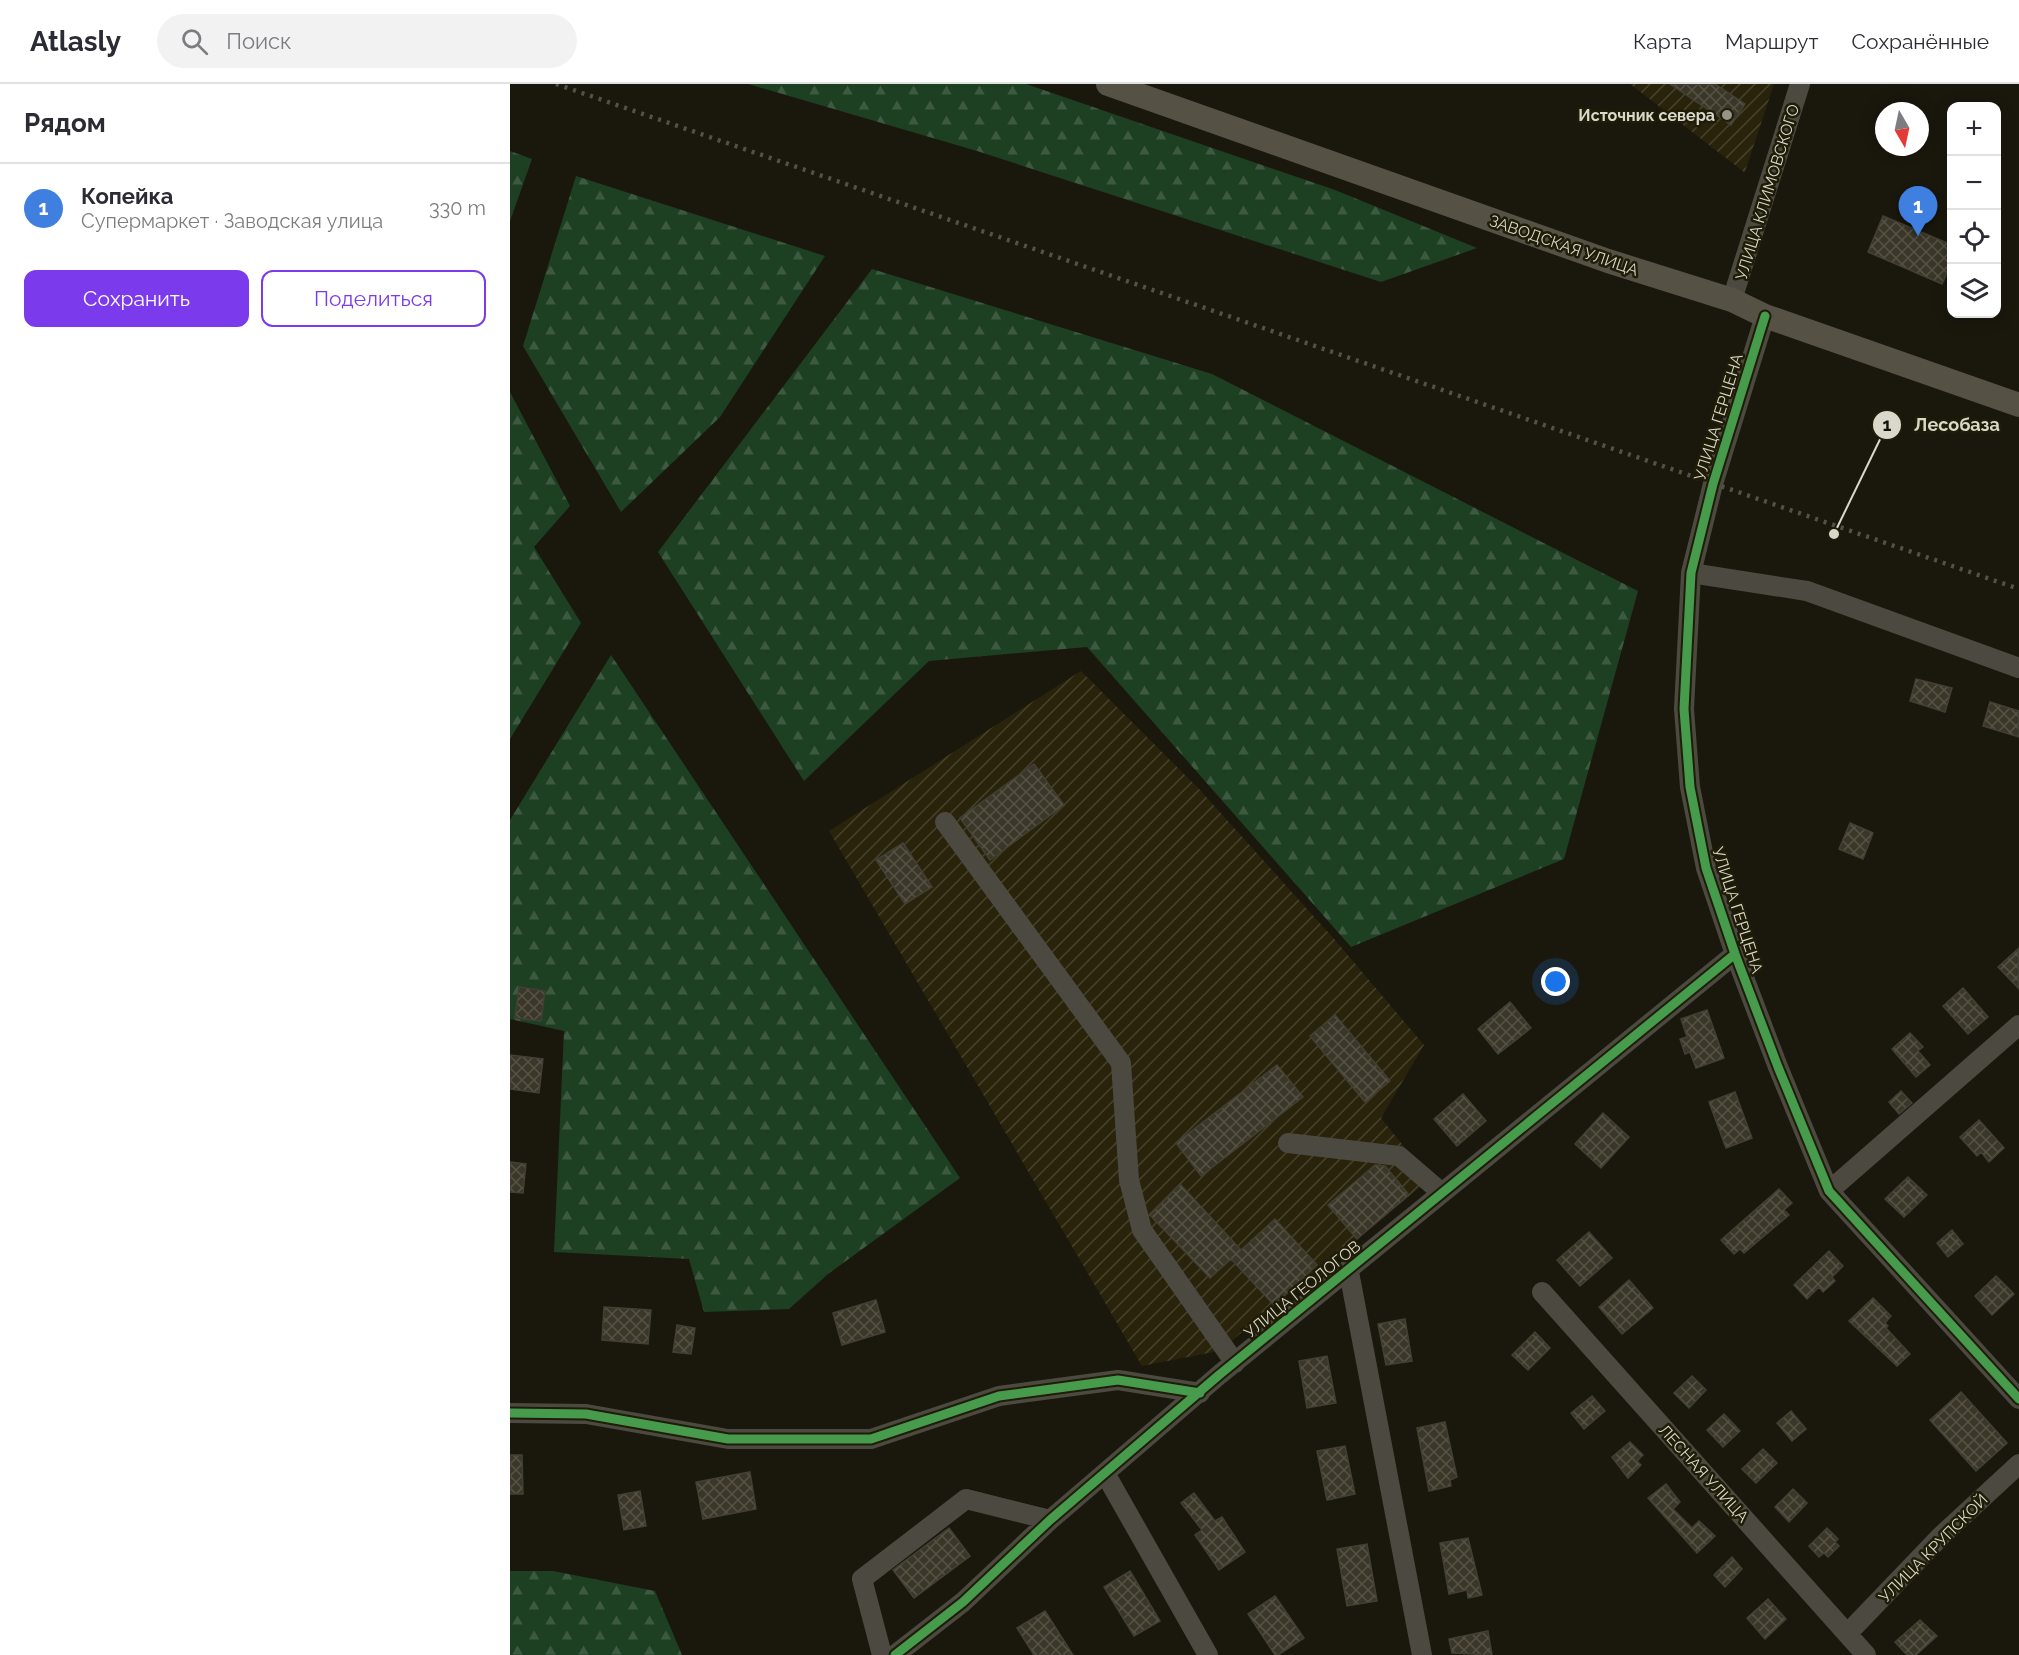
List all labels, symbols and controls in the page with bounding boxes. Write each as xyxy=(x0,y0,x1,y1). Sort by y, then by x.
search box xyxy=(157,14,577,68)
text: Atlasly xyxy=(30,25,121,58)
icon: search xyxy=(178,25,211,58)
text: Поиск xyxy=(226,28,292,54)
text: Карта xyxy=(1633,29,1692,54)
text: Маршрут xyxy=(1725,29,1818,54)
text: Сохранённые xyxy=(1851,29,1989,54)
street label: УЛИЦА КЛИМОВСКОГО xyxy=(1732,102,1803,283)
north arrow xyxy=(1875,102,1929,156)
map controls xyxy=(1947,102,2001,318)
button: + xyxy=(1947,102,2001,156)
place label: Источник севера xyxy=(1578,106,1715,125)
text: Рядом xyxy=(24,108,106,138)
marker: Источник севера xyxy=(1720,108,1734,122)
button: − xyxy=(1947,156,2001,210)
text: Копейка xyxy=(81,183,173,209)
pin: 1 xyxy=(1898,186,1938,236)
text: 1 xyxy=(39,196,48,220)
text: 330 m xyxy=(429,196,486,220)
text: Супермаркет · Заводская улица xyxy=(81,209,383,233)
button: locate xyxy=(1947,210,2001,264)
street label: ЗАВОДСКАЯ УЛИЦА xyxy=(1487,211,1641,280)
button: layers xyxy=(1947,264,2001,318)
button: Сохранить xyxy=(24,270,249,327)
button: Поделиться xyxy=(261,270,486,327)
street label: УЛИЦА ГЕРЦЕНА xyxy=(1690,351,1747,483)
callout: Лесобаза xyxy=(1872,407,2012,443)
text: 1 xyxy=(1883,414,1892,435)
text: Лесобаза xyxy=(1914,414,2000,435)
street label: УЛИЦА ГЕРЦЕНА xyxy=(1708,845,1767,976)
your location xyxy=(1541,967,1570,996)
street label: УЛИЦА ГЕОЛОГОВ xyxy=(1240,1237,1364,1342)
street label: ЛЕСНАЯ УЛИЦА xyxy=(1655,1420,1753,1526)
street label: УЛИЦА КРУПСКОЙ xyxy=(1875,1490,1992,1607)

